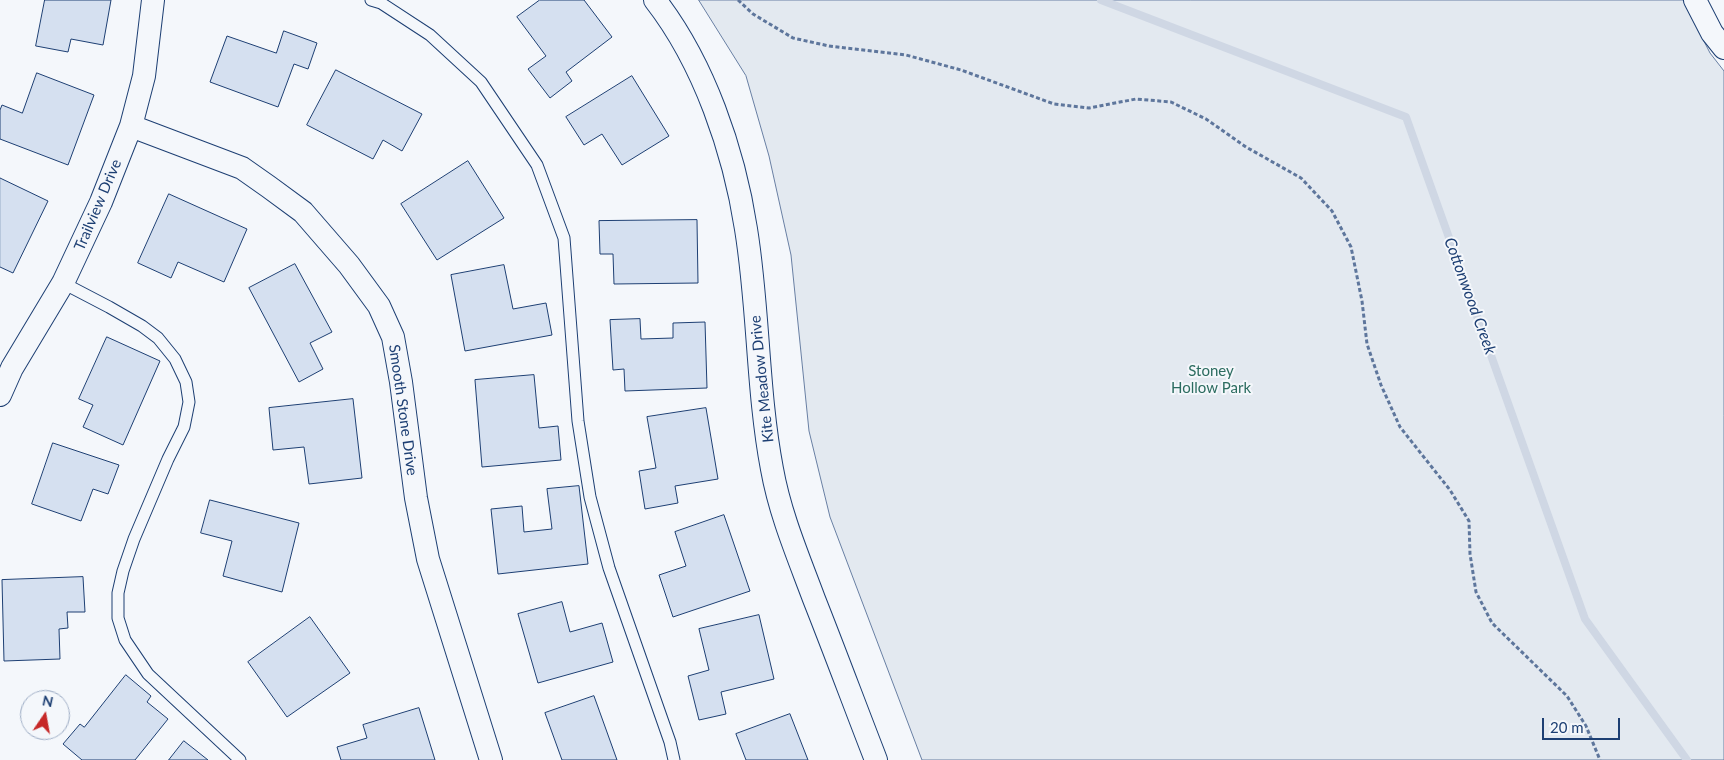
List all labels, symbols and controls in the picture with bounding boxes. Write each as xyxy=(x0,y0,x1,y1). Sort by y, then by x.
street label: Trailview Drive xyxy=(71,157,125,253)
water label: Cottonwood Creek xyxy=(1440,235,1500,357)
street label: Kite Meadow Drive xyxy=(746,314,778,444)
street label: Smooth Stone Drive xyxy=(385,343,421,477)
park label: Stoney Hollow Park xyxy=(1171,362,1251,397)
north arrow xyxy=(20,690,70,740)
text: N xyxy=(41,691,55,710)
scale bar xyxy=(1544,708,1622,740)
text: 20 m xyxy=(1550,718,1584,736)

